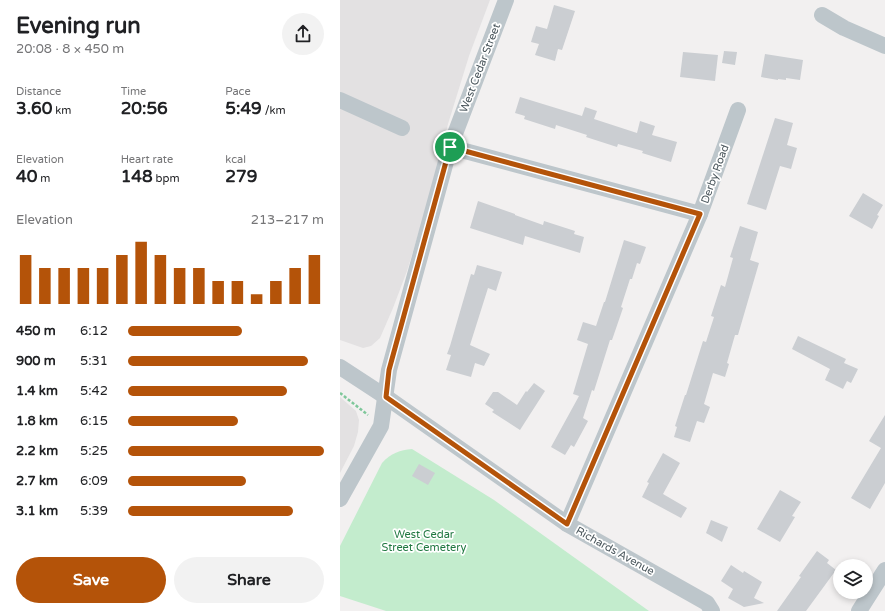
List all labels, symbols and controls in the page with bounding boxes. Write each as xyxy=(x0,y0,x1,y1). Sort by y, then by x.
text: Evening run xyxy=(16,13,141,39)
button: share xyxy=(282,13,324,55)
street label: West Cedar Street xyxy=(457,22,503,114)
text: 20:08 · 8 × 450 m xyxy=(16,41,124,57)
text: Distance xyxy=(16,85,61,98)
text: Time xyxy=(121,85,146,98)
text: Pace xyxy=(225,85,251,98)
text: 3.60 xyxy=(16,98,52,119)
text: 20:56 xyxy=(121,98,168,119)
text: 5:49 xyxy=(225,98,262,119)
text: km xyxy=(52,104,71,117)
text: /km xyxy=(262,104,286,117)
pin xyxy=(433,130,467,164)
icon: arrive xyxy=(439,136,461,158)
street label: Derby Road xyxy=(698,143,732,205)
text: Elevation xyxy=(16,153,64,166)
text: Heart rate xyxy=(121,153,173,166)
text: kcal xyxy=(225,153,246,166)
text: 40 xyxy=(16,166,37,187)
text: 148 xyxy=(121,166,153,187)
text: 279 xyxy=(225,166,257,187)
text: m xyxy=(37,172,50,185)
text: bpm xyxy=(153,172,180,185)
text: Elevation xyxy=(16,212,73,228)
text: 213–217 m xyxy=(251,212,324,228)
text: 450 m xyxy=(16,323,56,339)
text: 6:12 xyxy=(80,323,108,339)
text: 900 m xyxy=(16,353,56,369)
text: 5:31 xyxy=(80,353,108,369)
text: 1.4 km xyxy=(16,383,58,399)
text: 5:42 xyxy=(80,383,108,399)
text: 1.8 km xyxy=(16,413,58,429)
text: 6:15 xyxy=(80,413,108,429)
text: 2.2 km xyxy=(16,443,58,459)
text: 5:25 xyxy=(80,443,108,459)
text: 2.7 km xyxy=(16,473,58,489)
text: 6:09 xyxy=(80,473,108,489)
text: 3.1 km xyxy=(16,503,58,519)
text: 5:39 xyxy=(80,503,108,519)
street label: Richards Avenue xyxy=(573,524,657,578)
park label: West Cedar Street Cemetery xyxy=(382,528,466,554)
button: Save xyxy=(16,557,166,603)
button: Share xyxy=(174,557,324,603)
map controls xyxy=(833,559,873,599)
button: layers xyxy=(833,559,873,599)

